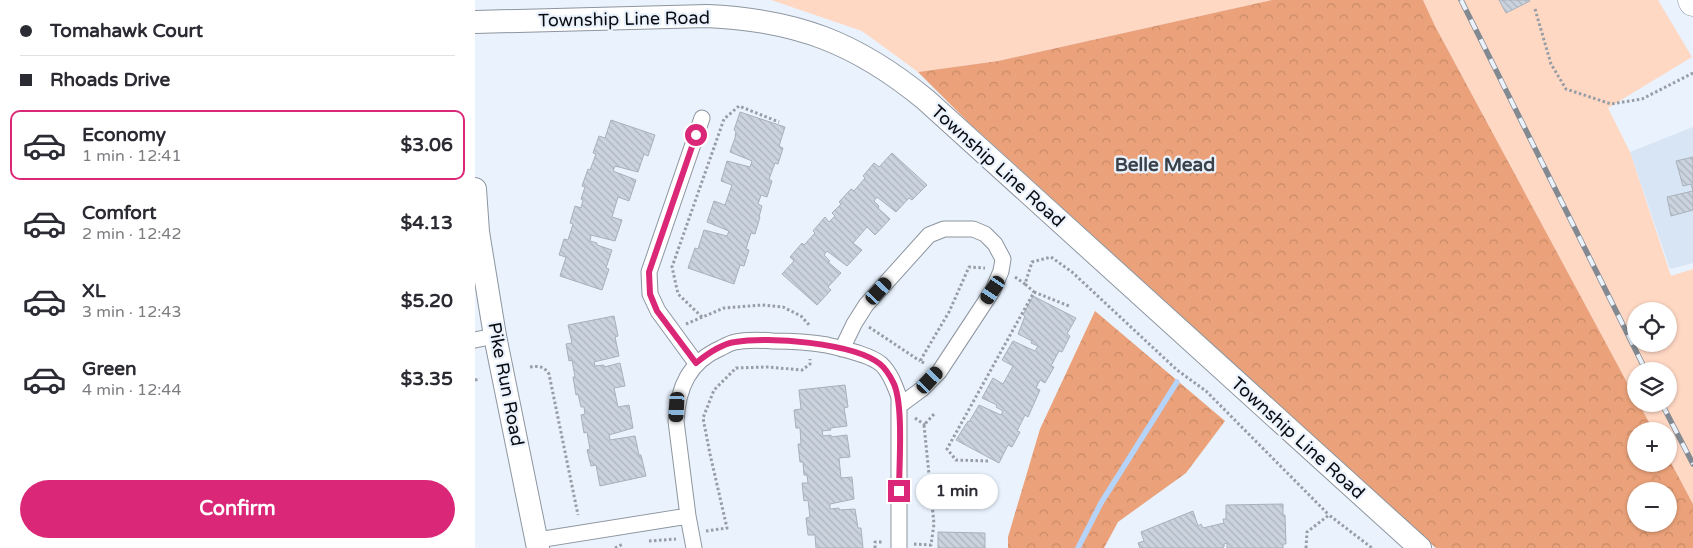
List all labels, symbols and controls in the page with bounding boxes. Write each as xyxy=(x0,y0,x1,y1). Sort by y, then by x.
street label: Township Line Road xyxy=(538,7,710,31)
text: Tomahawk Court xyxy=(50,20,203,42)
text: Rhoads Drive xyxy=(50,69,170,91)
street label: Township Line Road xyxy=(927,100,1069,232)
icon: car xyxy=(22,123,67,168)
text: Economy xyxy=(82,124,166,146)
route start xyxy=(685,124,707,146)
text: $3.06 xyxy=(401,134,453,156)
text: 1 min · 12:41 xyxy=(82,146,181,166)
district label: Belle Mead xyxy=(1115,154,1215,176)
icon: car xyxy=(22,201,67,246)
text: Comfort xyxy=(82,202,156,224)
text: $4.13 xyxy=(401,212,453,234)
text: 2 min · 12:42 xyxy=(82,224,181,244)
car xyxy=(978,273,1007,307)
car xyxy=(863,275,894,307)
icon: car xyxy=(22,279,67,324)
text: XL xyxy=(82,280,106,302)
text: $5.20 xyxy=(401,290,453,312)
text: 3 min · 12:43 xyxy=(82,302,181,322)
map controls xyxy=(1627,302,1677,532)
button: locate xyxy=(1627,302,1677,352)
street label: Pike Run Road xyxy=(483,320,529,448)
icon: car xyxy=(22,357,67,402)
text: Green xyxy=(82,358,136,380)
button: layers xyxy=(1627,362,1677,412)
car xyxy=(914,364,945,396)
text: $3.35 xyxy=(401,368,453,390)
street label: Township Line Road xyxy=(1227,372,1369,504)
text: 4 min · 12:44 xyxy=(82,380,181,400)
car xyxy=(668,392,685,422)
button: + xyxy=(1627,422,1677,472)
callout: 1 min xyxy=(917,474,999,508)
button: Confirm xyxy=(20,480,455,538)
route end xyxy=(888,480,910,502)
text: 1 min xyxy=(936,481,978,501)
button: − xyxy=(1627,482,1677,532)

